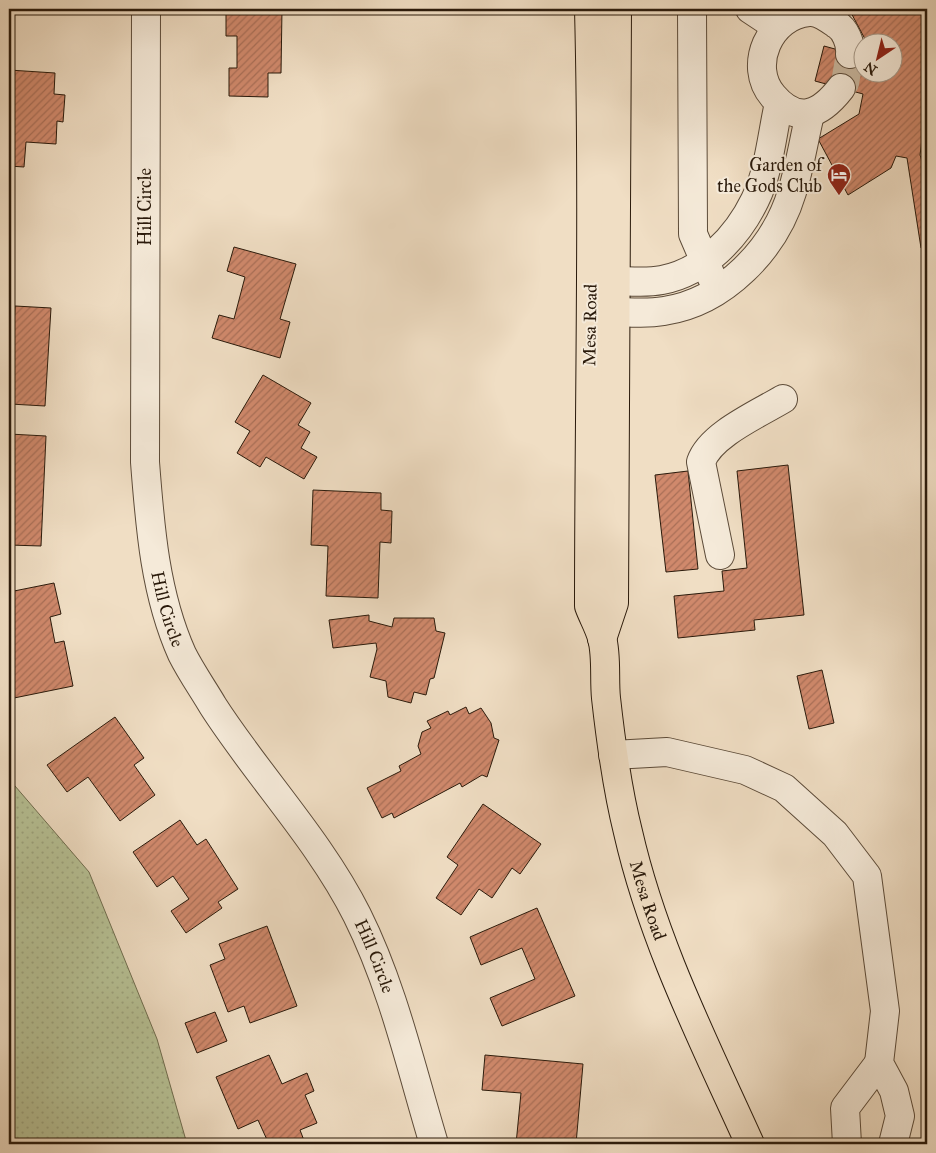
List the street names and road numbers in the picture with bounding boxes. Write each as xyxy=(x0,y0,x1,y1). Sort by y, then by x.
street label: Hill Circle xyxy=(134,168,156,246)
street label: Mesa Road xyxy=(578,284,602,366)
street label: Hill Circle xyxy=(146,569,189,650)
street label: Mesa Road xyxy=(625,858,671,943)
street label: Hill Circle xyxy=(350,916,399,996)

